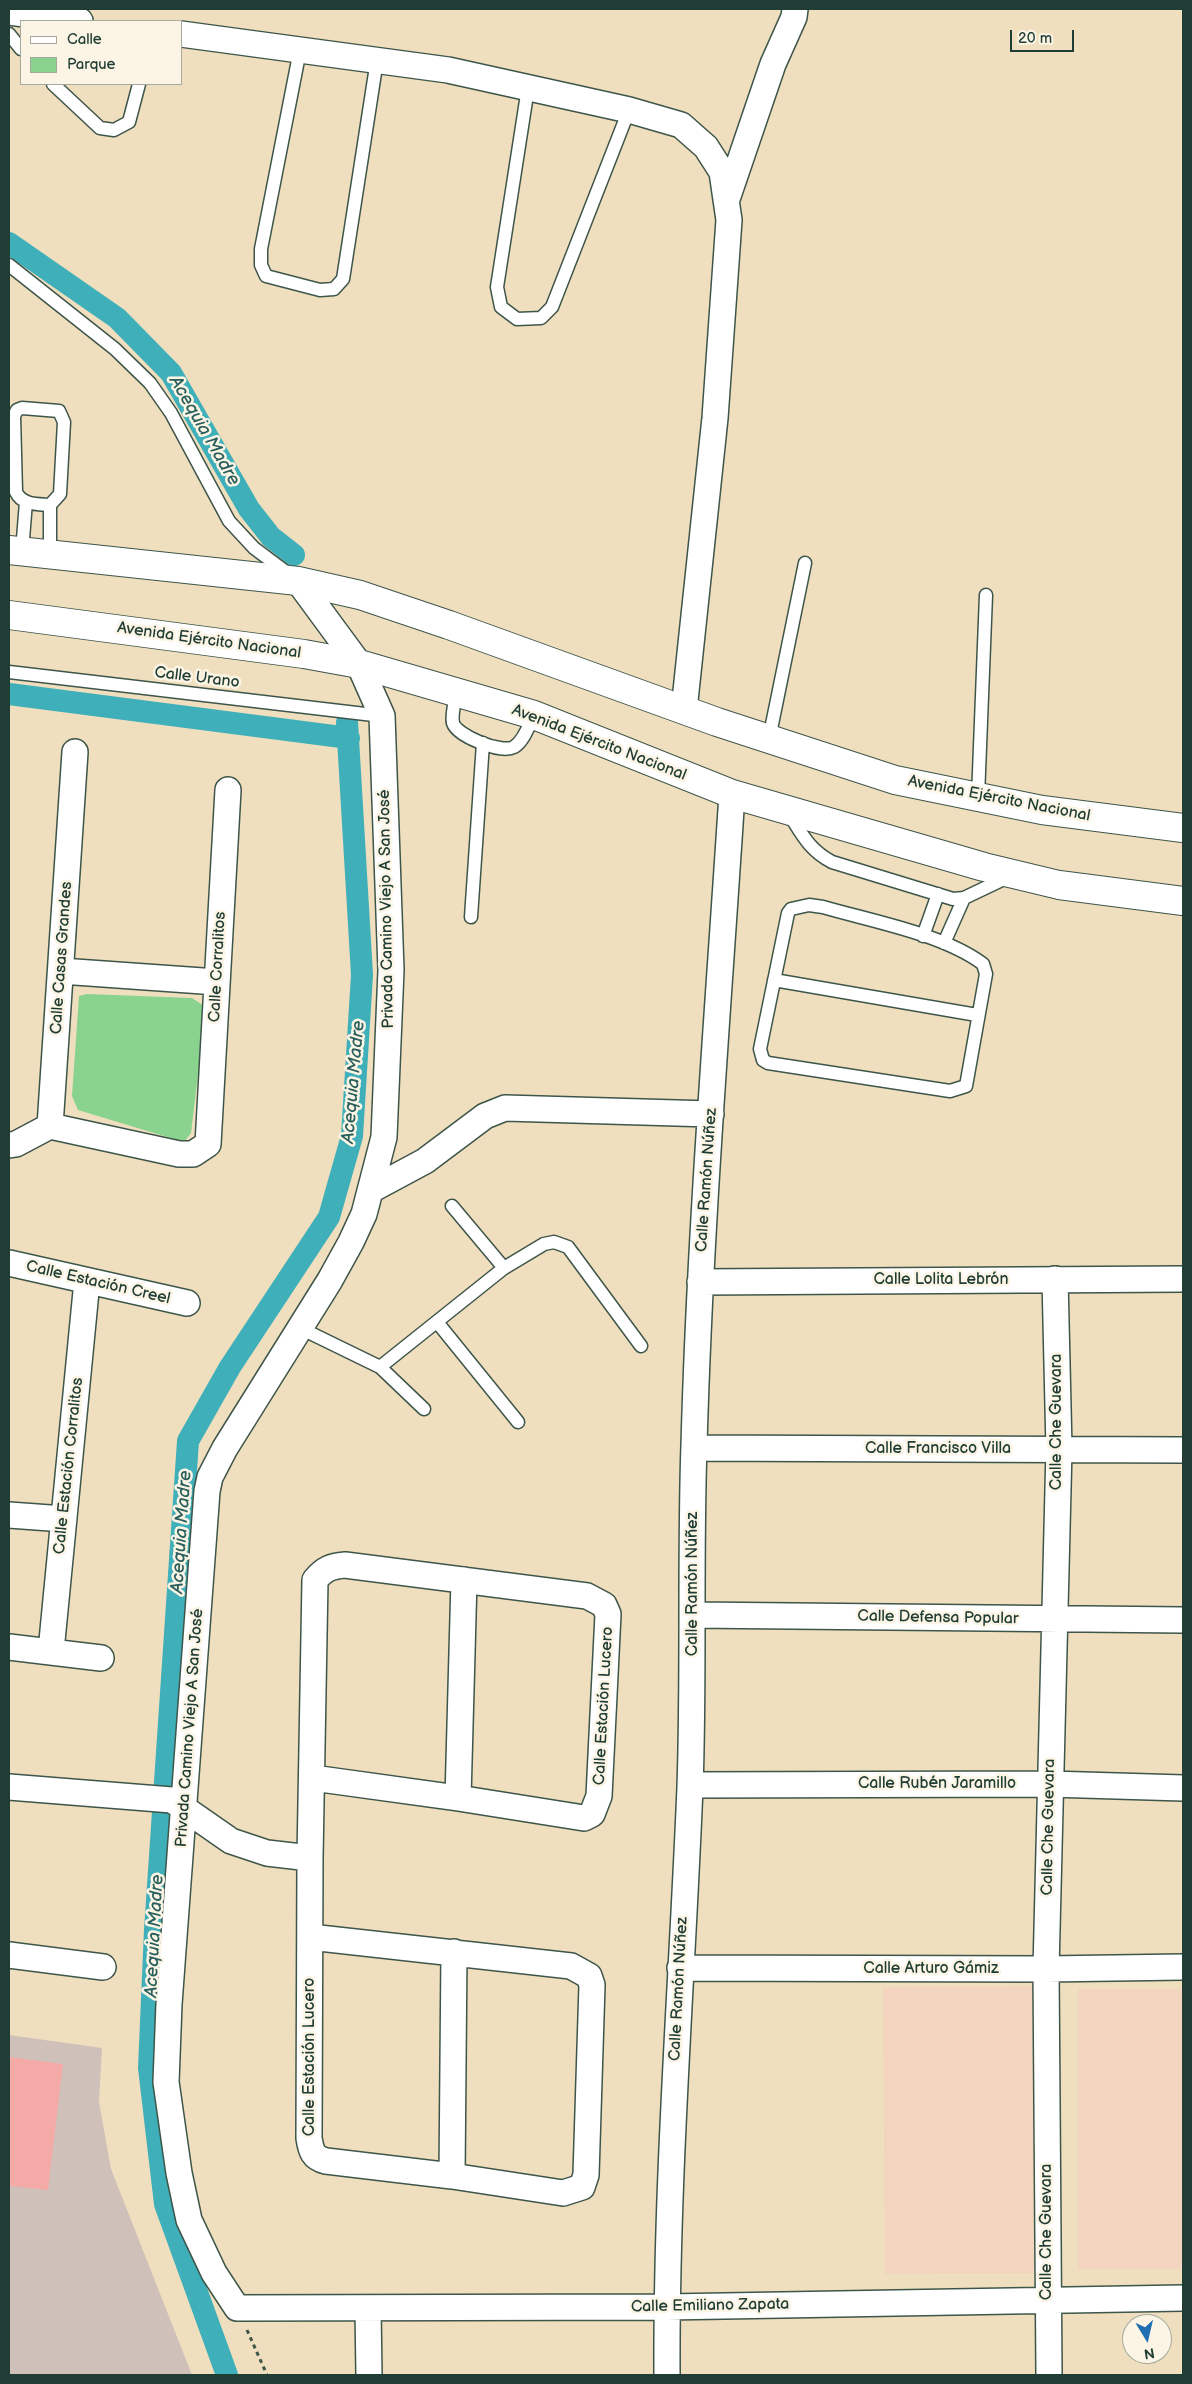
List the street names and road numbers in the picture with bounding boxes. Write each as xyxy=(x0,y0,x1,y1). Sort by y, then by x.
street label: Avenida Ejército Nacional xyxy=(116,619,302,663)
street label: Calle Urano xyxy=(153,663,241,693)
street label: Avenida Ejército Nacional xyxy=(509,701,689,785)
street label: Avenida Ejército Nacional xyxy=(906,772,1092,826)
street label: Privada Camino Viejo A San José xyxy=(375,789,399,1029)
street label: Calle Casas Grandes xyxy=(47,881,77,1035)
street label: Calle Corralitos xyxy=(206,911,230,1023)
street label: Calle Ramón Núñez xyxy=(692,1107,722,1253)
street label: Calle Estación Creel xyxy=(24,1257,172,1309)
street label: Calle Lolita Lebrón xyxy=(873,1270,1009,1290)
street label: Calle Che Guevara xyxy=(1047,1354,1067,1490)
street label: Calle Estación Corralitos xyxy=(50,1377,88,1555)
street label: Calle Francisco Villa xyxy=(865,1439,1011,1459)
street label: Calle Ramón Núñez xyxy=(683,1512,703,1656)
street label: Calle Defensa Popular xyxy=(857,1607,1019,1629)
street label: Privada Camino Viejo A San José xyxy=(172,1608,208,1848)
street label: Calle Estación Lucero xyxy=(590,1626,618,1786)
street label: Calle Che Guevara xyxy=(1038,1758,1060,1896)
street label: Calle Rubén Jaramillo xyxy=(858,1774,1016,1794)
street label: Calle Ramón Núñez xyxy=(666,1916,692,2062)
street label: Calle Arturo Gámiz xyxy=(863,1959,999,1979)
street label: Calle Estación Lucero xyxy=(300,1978,320,2136)
street label: Calle Che Guevara xyxy=(1037,2164,1057,2300)
street label: Calle Emiliano Zapata xyxy=(631,2295,789,2317)

